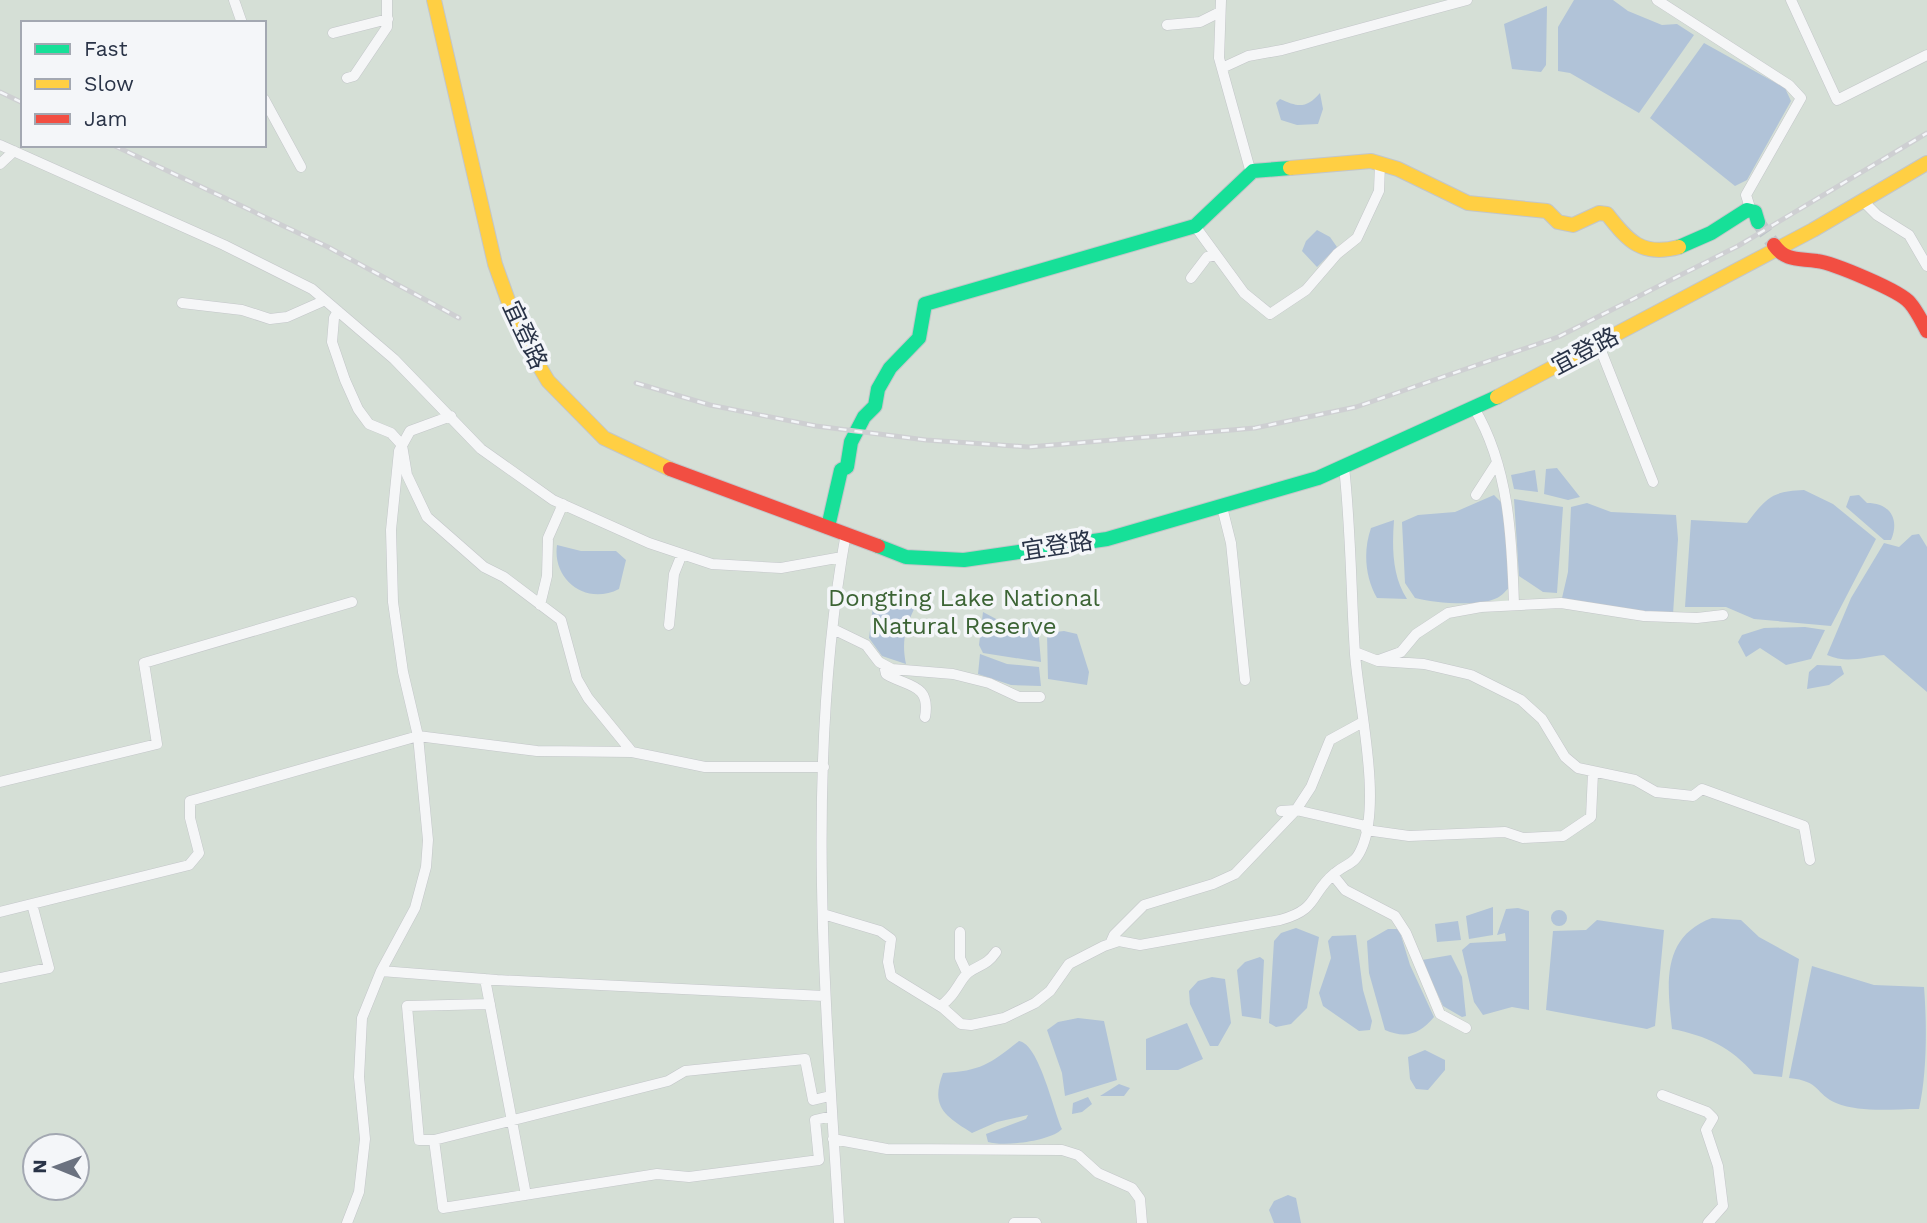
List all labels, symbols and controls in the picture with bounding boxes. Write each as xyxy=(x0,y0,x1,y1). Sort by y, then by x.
legend xyxy=(21,21,266,147)
text: Fast xyxy=(84,36,128,61)
text: Slow xyxy=(84,71,134,96)
text: Jam xyxy=(84,106,127,131)
street label: 宜登路 xyxy=(497,296,553,374)
street label: 宜登路 xyxy=(1547,322,1623,380)
street label: 宜登路 xyxy=(1019,527,1095,565)
park label: Dongting Lake National Natural Reserve xyxy=(828,584,1101,640)
north arrow xyxy=(21,1132,91,1202)
text: N xyxy=(28,1159,51,1174)

